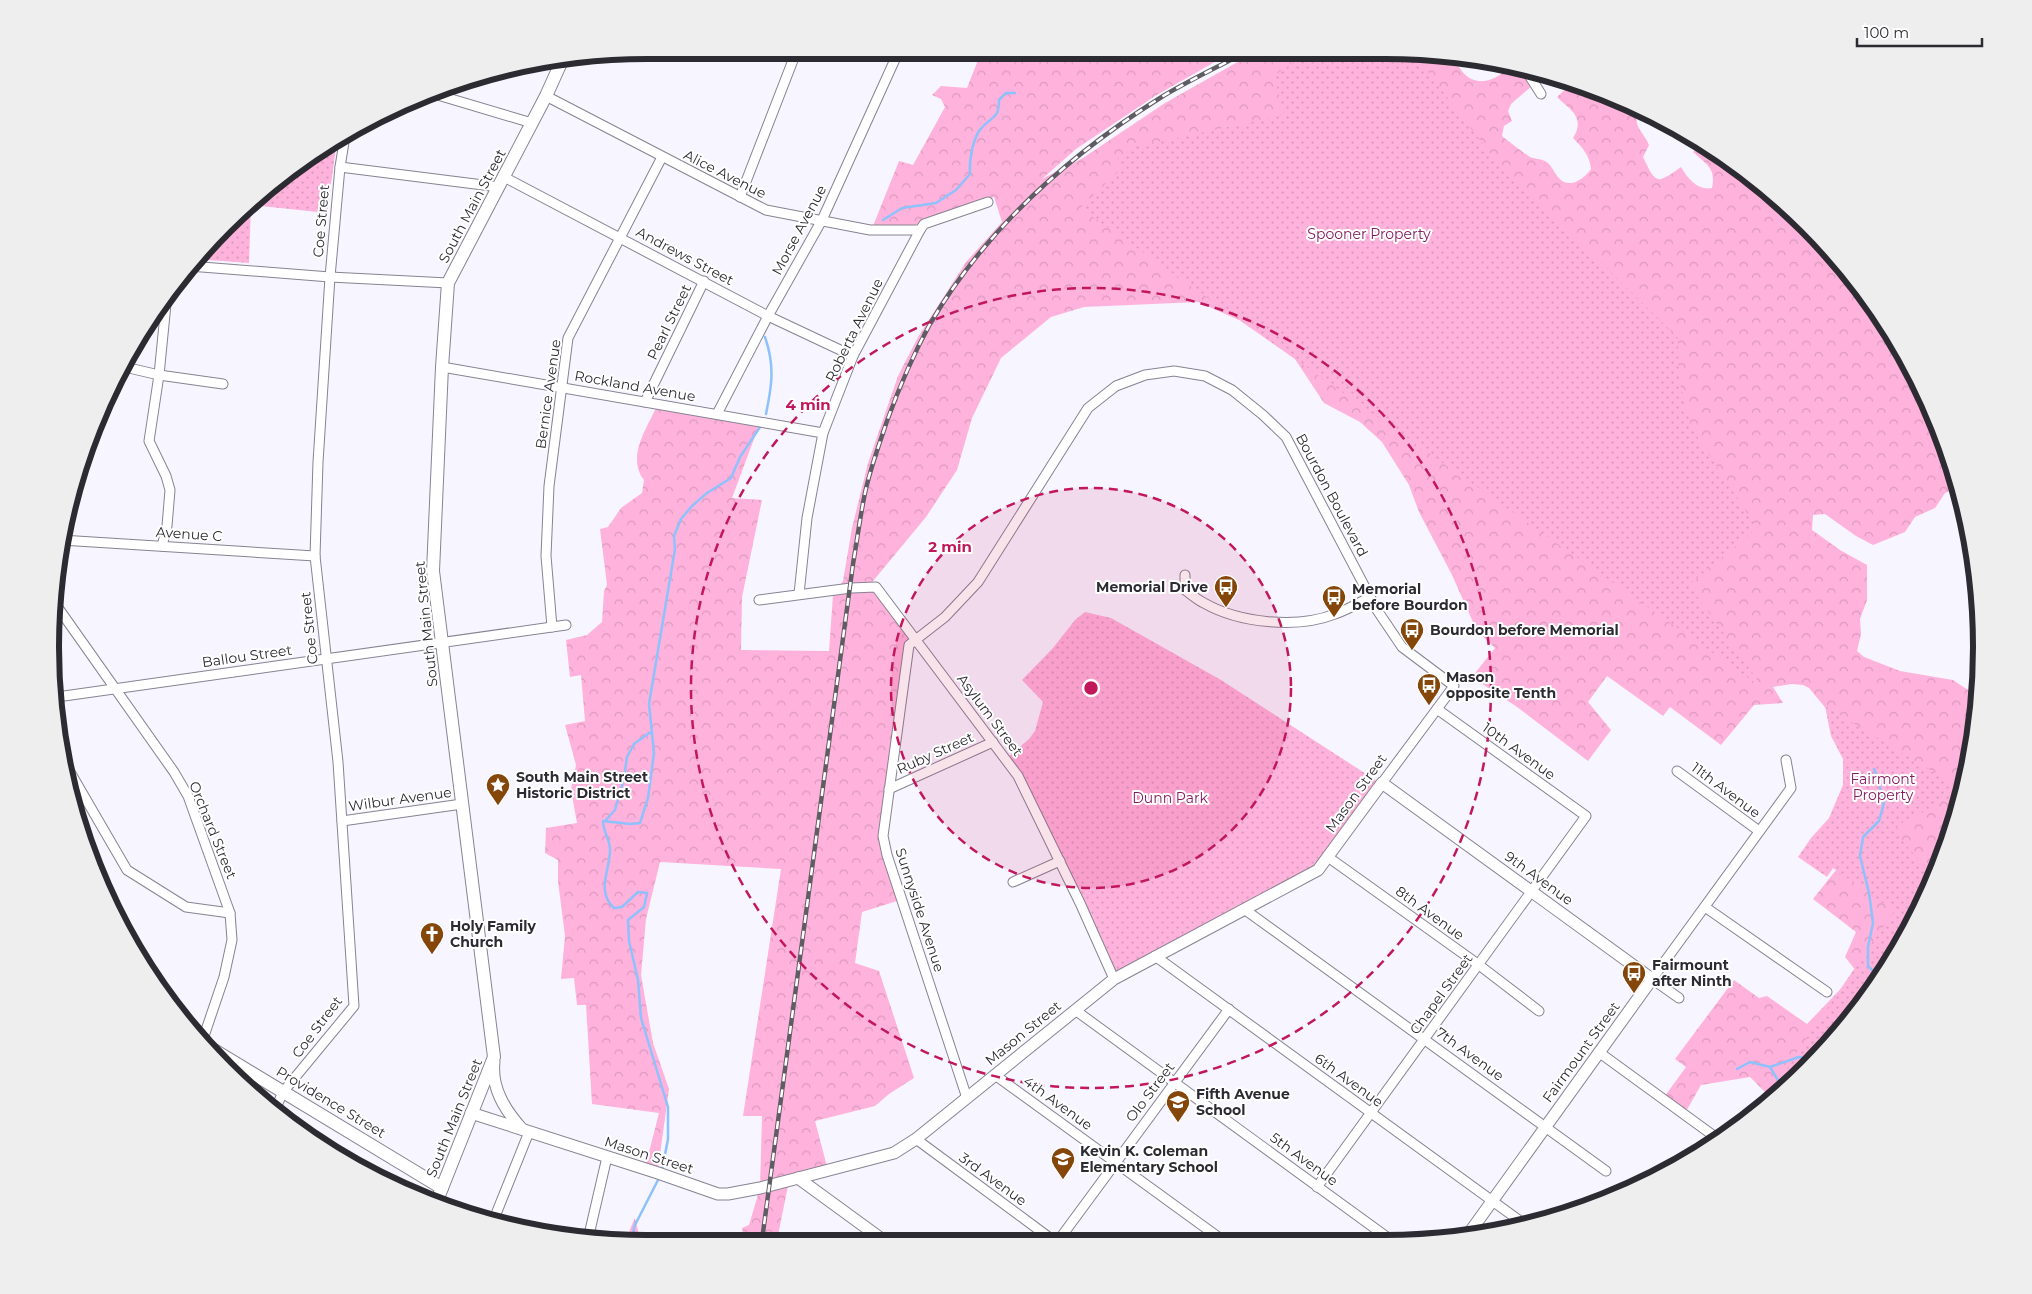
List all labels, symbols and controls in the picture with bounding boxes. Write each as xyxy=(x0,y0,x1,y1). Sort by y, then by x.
scale bar xyxy=(1857,15,1982,47)
text: 100 m xyxy=(1864,23,1909,42)
street label: Alice Avenue xyxy=(681,145,769,203)
street label: South Main Street xyxy=(434,146,510,266)
street label: Morse Avenue xyxy=(768,182,830,278)
street label: Coe Street xyxy=(309,184,333,258)
street label: Andrews Street xyxy=(633,223,737,289)
park label: Spooner Property xyxy=(1307,225,1431,243)
street label: Roberta Avenue xyxy=(821,275,887,385)
street label: Pearl Street xyxy=(643,281,695,363)
street label: Bernice Avenue xyxy=(531,338,565,450)
street label: Rockland Avenue xyxy=(573,366,697,406)
text: 4 min xyxy=(785,395,831,414)
street label: Bourdon Boulevard xyxy=(1292,430,1372,560)
street label: Avenue C xyxy=(155,523,223,545)
text: 2 min xyxy=(928,537,972,556)
street label: South Main Street xyxy=(410,560,442,688)
bus stop icon: Memorial Drive xyxy=(1213,574,1239,608)
place label: Memorial Drive xyxy=(1096,578,1208,596)
place label: Memorial before Bourdon xyxy=(1352,580,1468,614)
bus stop icon: Memorial before Bourdon xyxy=(1321,584,1347,618)
street label: Coe Street xyxy=(296,591,322,665)
bus stop icon: Bourdon before Memorial xyxy=(1399,617,1425,651)
place label: Bourdon before Memorial xyxy=(1430,621,1619,639)
street label: Ballou Street xyxy=(201,641,293,671)
place label: Mason opposite Tenth xyxy=(1446,668,1556,702)
street label: Asylum Street xyxy=(953,670,1027,760)
bus stop icon: Mason opposite Tenth xyxy=(1416,672,1442,706)
centre of rings xyxy=(1082,679,1100,697)
street label: 10th Avenue xyxy=(1479,718,1559,784)
street label: Ruby Street xyxy=(894,728,977,778)
street label: Mason Street xyxy=(1321,750,1391,836)
street label: 11th Avenue xyxy=(1688,758,1764,822)
place label: South Main Street Historic District xyxy=(516,768,648,802)
park label: Fairmont Property xyxy=(1851,770,1916,804)
place icon: South Main Street Historic District xyxy=(485,772,511,806)
street label: Orchard Street xyxy=(185,779,241,882)
street label: Wilbur Avenue xyxy=(347,783,453,815)
park label: Dunn Park xyxy=(1132,789,1208,807)
street label: Sunnyside Avenue xyxy=(891,846,949,974)
street label: 9th Avenue xyxy=(1501,847,1577,909)
street label: 8th Avenue xyxy=(1392,882,1468,944)
place label: Holy Family Church xyxy=(450,917,537,951)
church icon: Holy Family Church xyxy=(419,921,445,955)
street label: Chapel Street xyxy=(1406,950,1476,1038)
place label: Fairmount after Ninth xyxy=(1652,956,1732,990)
bus stop icon: Fairmount after Ninth xyxy=(1621,960,1647,994)
street label: Coe Street xyxy=(288,992,346,1062)
street label: Mason Street xyxy=(981,997,1065,1069)
street label: Fairmount Street xyxy=(1538,998,1624,1106)
street label: 7th Avenue xyxy=(1432,1023,1508,1085)
street label: 6th Avenue xyxy=(1311,1049,1387,1111)
street label: South Main Street xyxy=(422,1056,486,1180)
street label: Olo Street xyxy=(1122,1058,1179,1125)
street label: Providence Street xyxy=(273,1062,389,1142)
street label: 4th Avenue xyxy=(1020,1072,1096,1134)
place label: Fifth Avenue School xyxy=(1196,1085,1290,1119)
school or university icon: Fifth Avenue School xyxy=(1165,1089,1191,1123)
street label: 5th Avenue xyxy=(1267,1128,1341,1190)
street label: Mason Street xyxy=(602,1132,696,1178)
place label: Kevin K. Coleman Elementary School xyxy=(1080,1142,1218,1176)
school or university icon: Kevin K. Coleman Elementary School xyxy=(1050,1146,1076,1180)
street label: 3rd Avenue xyxy=(956,1148,1030,1210)

